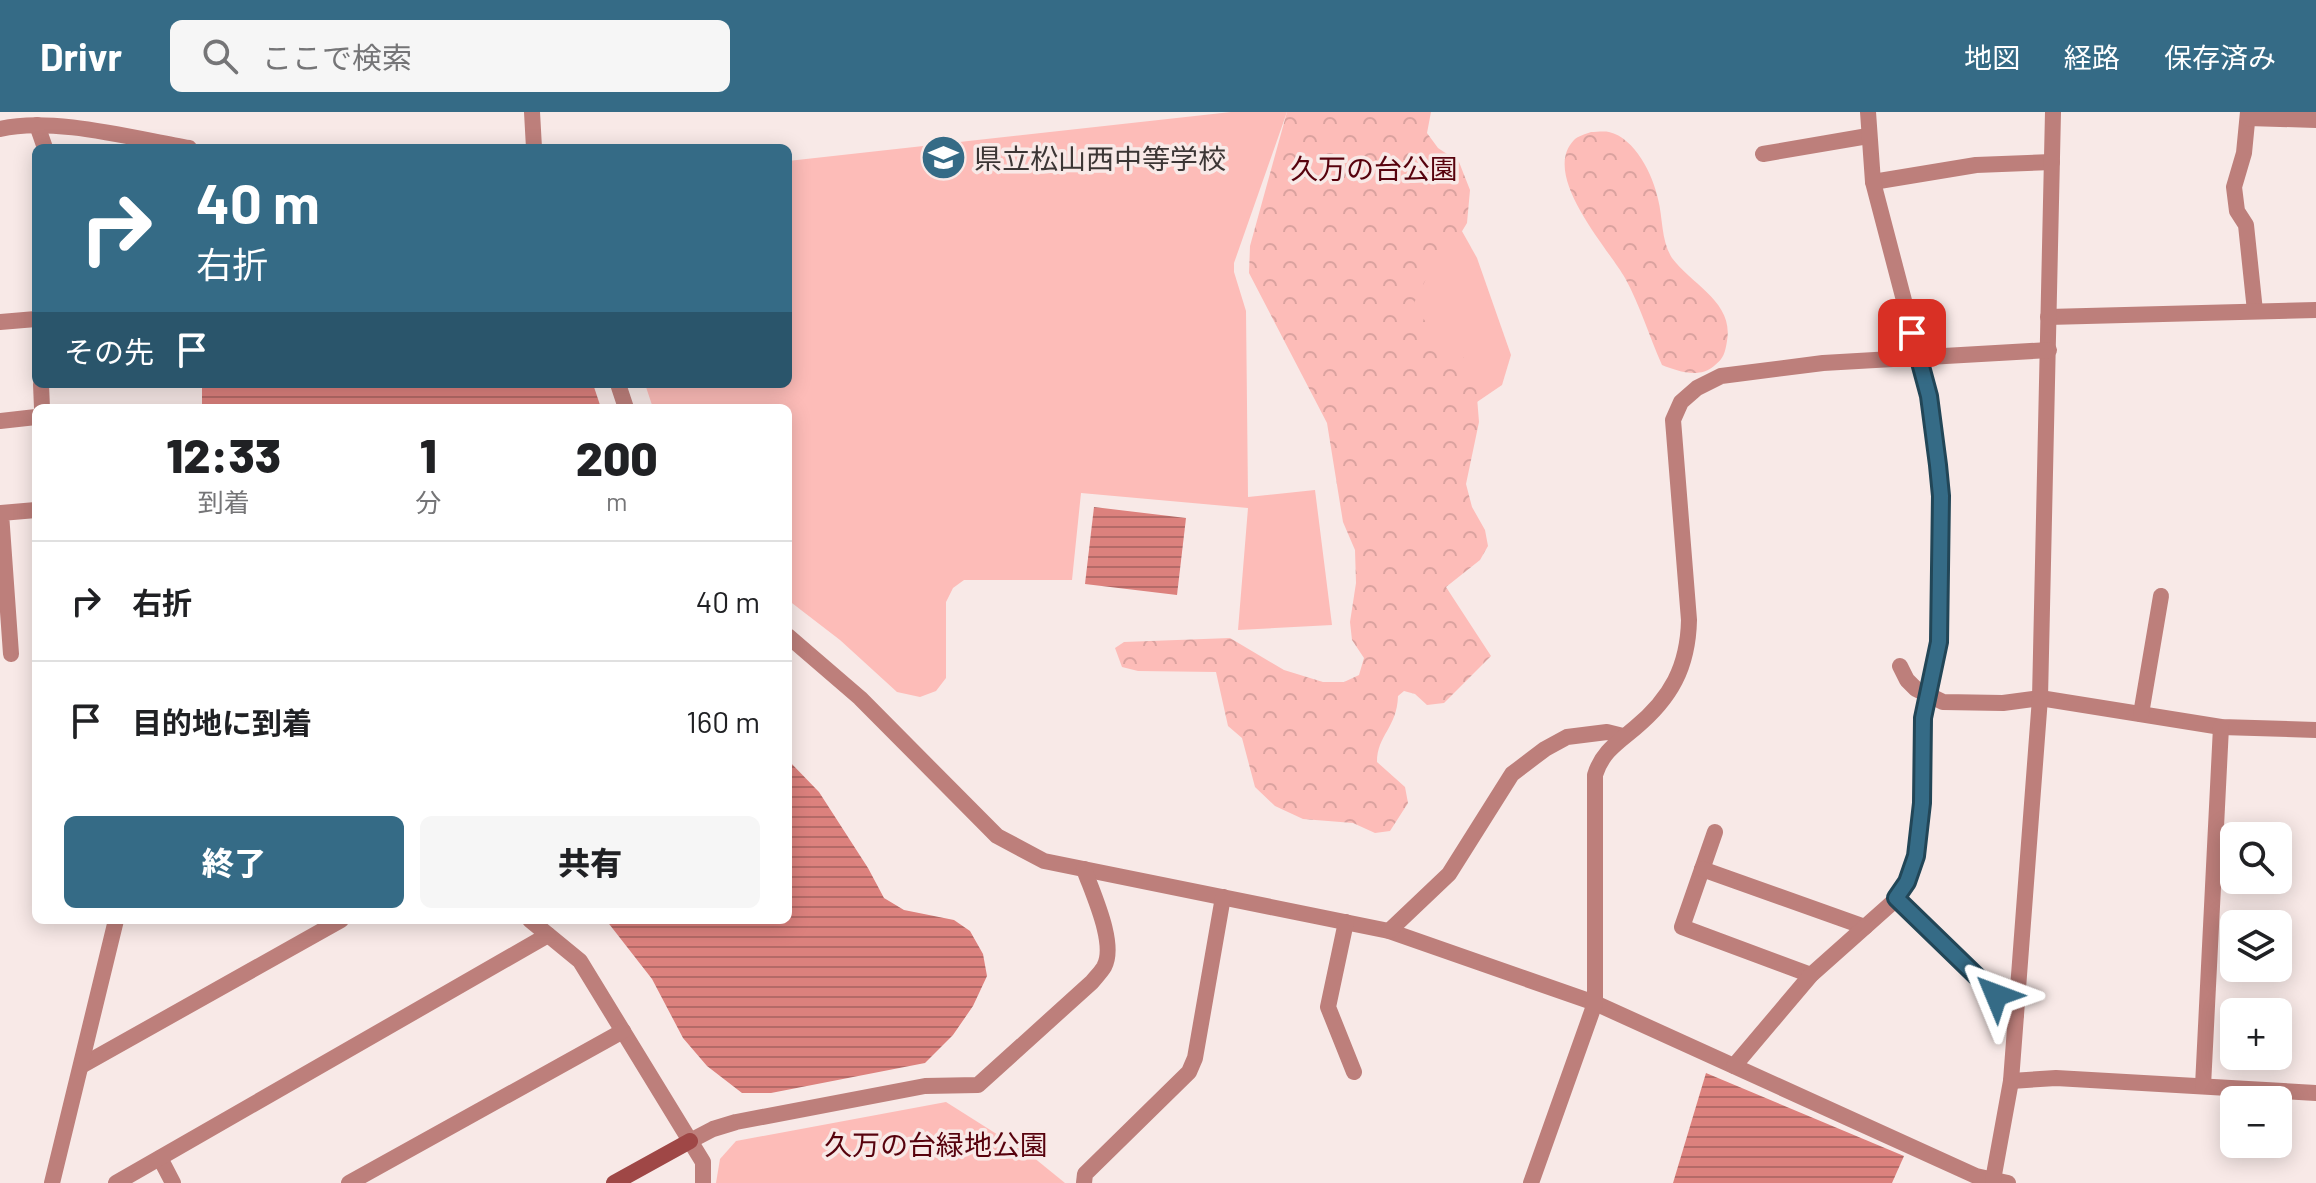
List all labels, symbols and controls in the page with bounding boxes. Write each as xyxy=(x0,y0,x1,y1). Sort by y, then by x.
search box xyxy=(170,20,730,92)
text: Drivr xyxy=(40,33,122,79)
icon: search xyxy=(198,34,242,78)
text: ここで検索 xyxy=(262,39,412,75)
text: 地図 xyxy=(1964,40,2020,74)
text: 経路 xyxy=(2064,40,2120,74)
text: 保存済み xyxy=(2164,40,2276,74)
school or university icon: 県立松山西中等学校 xyxy=(919,134,967,182)
place label: 県立松山西中等学校 xyxy=(974,141,1226,175)
park label: 久万の台公園 xyxy=(1290,151,1458,185)
text: 40 m xyxy=(196,168,320,235)
icon: right xyxy=(64,176,168,280)
text: 右折 xyxy=(196,242,268,285)
pin xyxy=(1878,299,1946,367)
icon: arrive xyxy=(1890,311,1934,355)
icon: arrive xyxy=(170,328,214,372)
text: その先 xyxy=(64,333,154,369)
text: 12:33 xyxy=(166,425,281,483)
text: 1 xyxy=(420,425,437,483)
text: 200 xyxy=(576,428,658,486)
text: m xyxy=(606,485,627,516)
text: 到着 xyxy=(198,486,250,517)
text: 分 xyxy=(415,486,441,517)
icon: right xyxy=(64,579,108,623)
text: 40 m xyxy=(696,583,760,619)
text: 右折 xyxy=(132,584,192,620)
icon: arrive xyxy=(64,699,108,743)
text: 160 m xyxy=(686,703,760,739)
text: 目的地に到着 xyxy=(132,704,312,740)
button: 終了 xyxy=(64,816,404,908)
button: 共有 xyxy=(420,816,760,908)
map controls xyxy=(2220,822,2292,1158)
button: search xyxy=(2220,822,2292,894)
button: layers xyxy=(2220,910,2292,982)
position arrow xyxy=(1954,953,2038,1037)
button: + xyxy=(2220,998,2292,1070)
button: − xyxy=(2220,1086,2292,1158)
park label: 久万の台緑地公園 xyxy=(824,1127,1048,1161)

